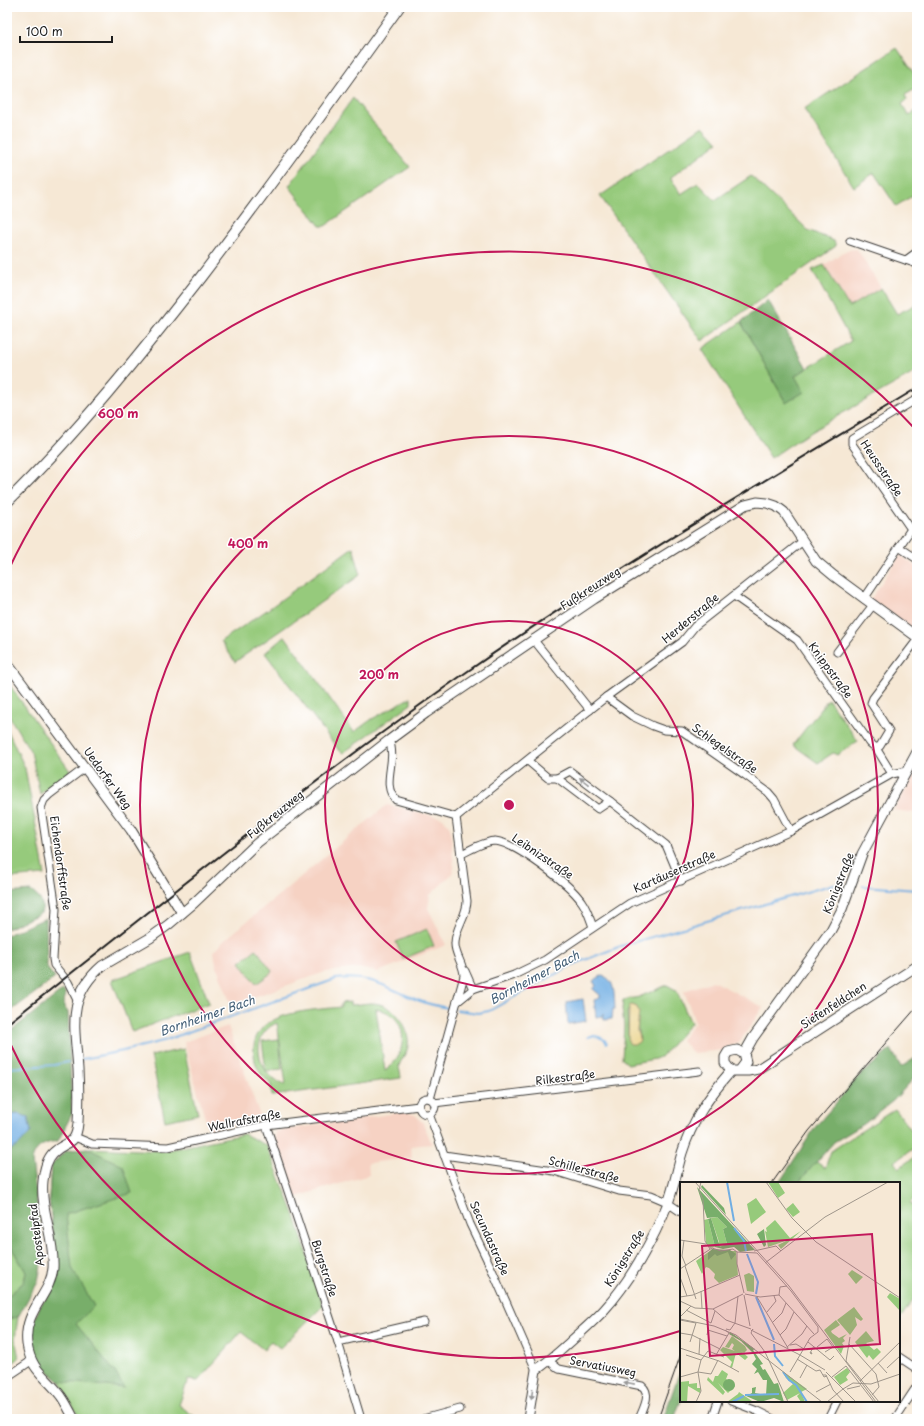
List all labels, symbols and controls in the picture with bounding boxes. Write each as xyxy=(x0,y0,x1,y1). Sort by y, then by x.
scale bar xyxy=(20,18,112,44)
text: 100 m xyxy=(26,22,63,40)
text: 600 m xyxy=(98,404,138,422)
street label: Heussstraße xyxy=(857,436,907,500)
text: 400 m xyxy=(228,534,268,552)
street label: Fußkreuzweg xyxy=(557,562,623,614)
street label: Herderstraße xyxy=(658,589,723,647)
street label: Knippstraße xyxy=(805,638,857,702)
text: 200 m xyxy=(359,665,399,683)
street label: Schlegelstraße xyxy=(689,719,762,777)
street label: Uedorfer Weg xyxy=(80,743,136,813)
one-way arrow xyxy=(579,777,590,786)
street label: Fußkreuzweg xyxy=(243,786,307,842)
centre of rings xyxy=(502,798,516,812)
street label: Eichendorffstraße xyxy=(46,815,76,912)
street label: Leibnizstraße xyxy=(509,829,577,883)
street label: Kartäuserstraße xyxy=(630,845,718,897)
street label: Königstraße xyxy=(818,850,858,916)
water label: Bornheimer Bach xyxy=(486,945,583,1008)
street label: Siefenfeldchen xyxy=(797,977,869,1033)
water label: Bornheimer Bach xyxy=(157,990,258,1040)
street label: Rilkestraße xyxy=(534,1065,596,1089)
street label: Wallrafstraße xyxy=(206,1105,282,1135)
street label: Schillerstraße xyxy=(547,1151,621,1187)
inset map xyxy=(680,1182,900,1402)
street label: Secundastraße xyxy=(466,1198,514,1278)
street label: Apostelpfad xyxy=(24,1203,48,1267)
street label: Königstraße xyxy=(600,1226,648,1290)
street label: Burgstraße xyxy=(308,1237,342,1299)
street label: Servatiusweg xyxy=(568,1351,638,1381)
one-way arrow xyxy=(623,1380,636,1386)
one-way arrow xyxy=(529,1388,535,1400)

